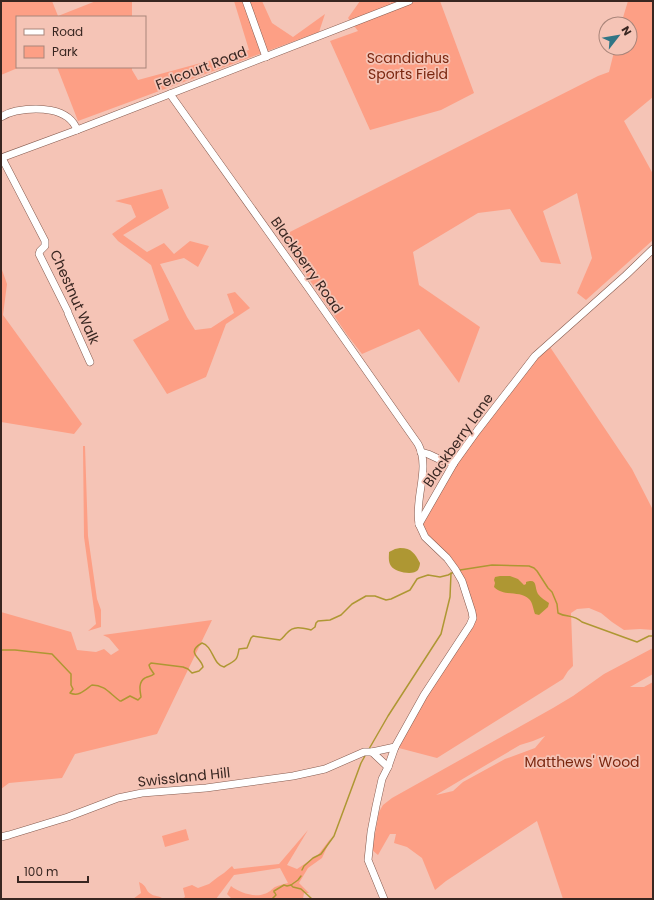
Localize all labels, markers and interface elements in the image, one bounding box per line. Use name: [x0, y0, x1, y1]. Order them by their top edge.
legend: [16, 16, 146, 68]
north arrow: [598, 16, 638, 56]
text: Road: [52, 23, 83, 40]
text: N: [618, 23, 636, 39]
street label: Felcourt Road: [153, 41, 249, 95]
text: Park: [52, 43, 79, 60]
park label: Scandiahus Sports Field: [367, 48, 449, 84]
street label: Blackberry Road: [266, 213, 348, 317]
street label: Chestnut Walk: [45, 247, 105, 348]
street label: Blackberry Lane: [418, 389, 498, 491]
park label: Matthews' Wood: [524, 752, 640, 772]
street label: Swissland Hill: [137, 762, 231, 792]
scale bar: [18, 858, 88, 884]
text: 100 m: [24, 863, 58, 880]

